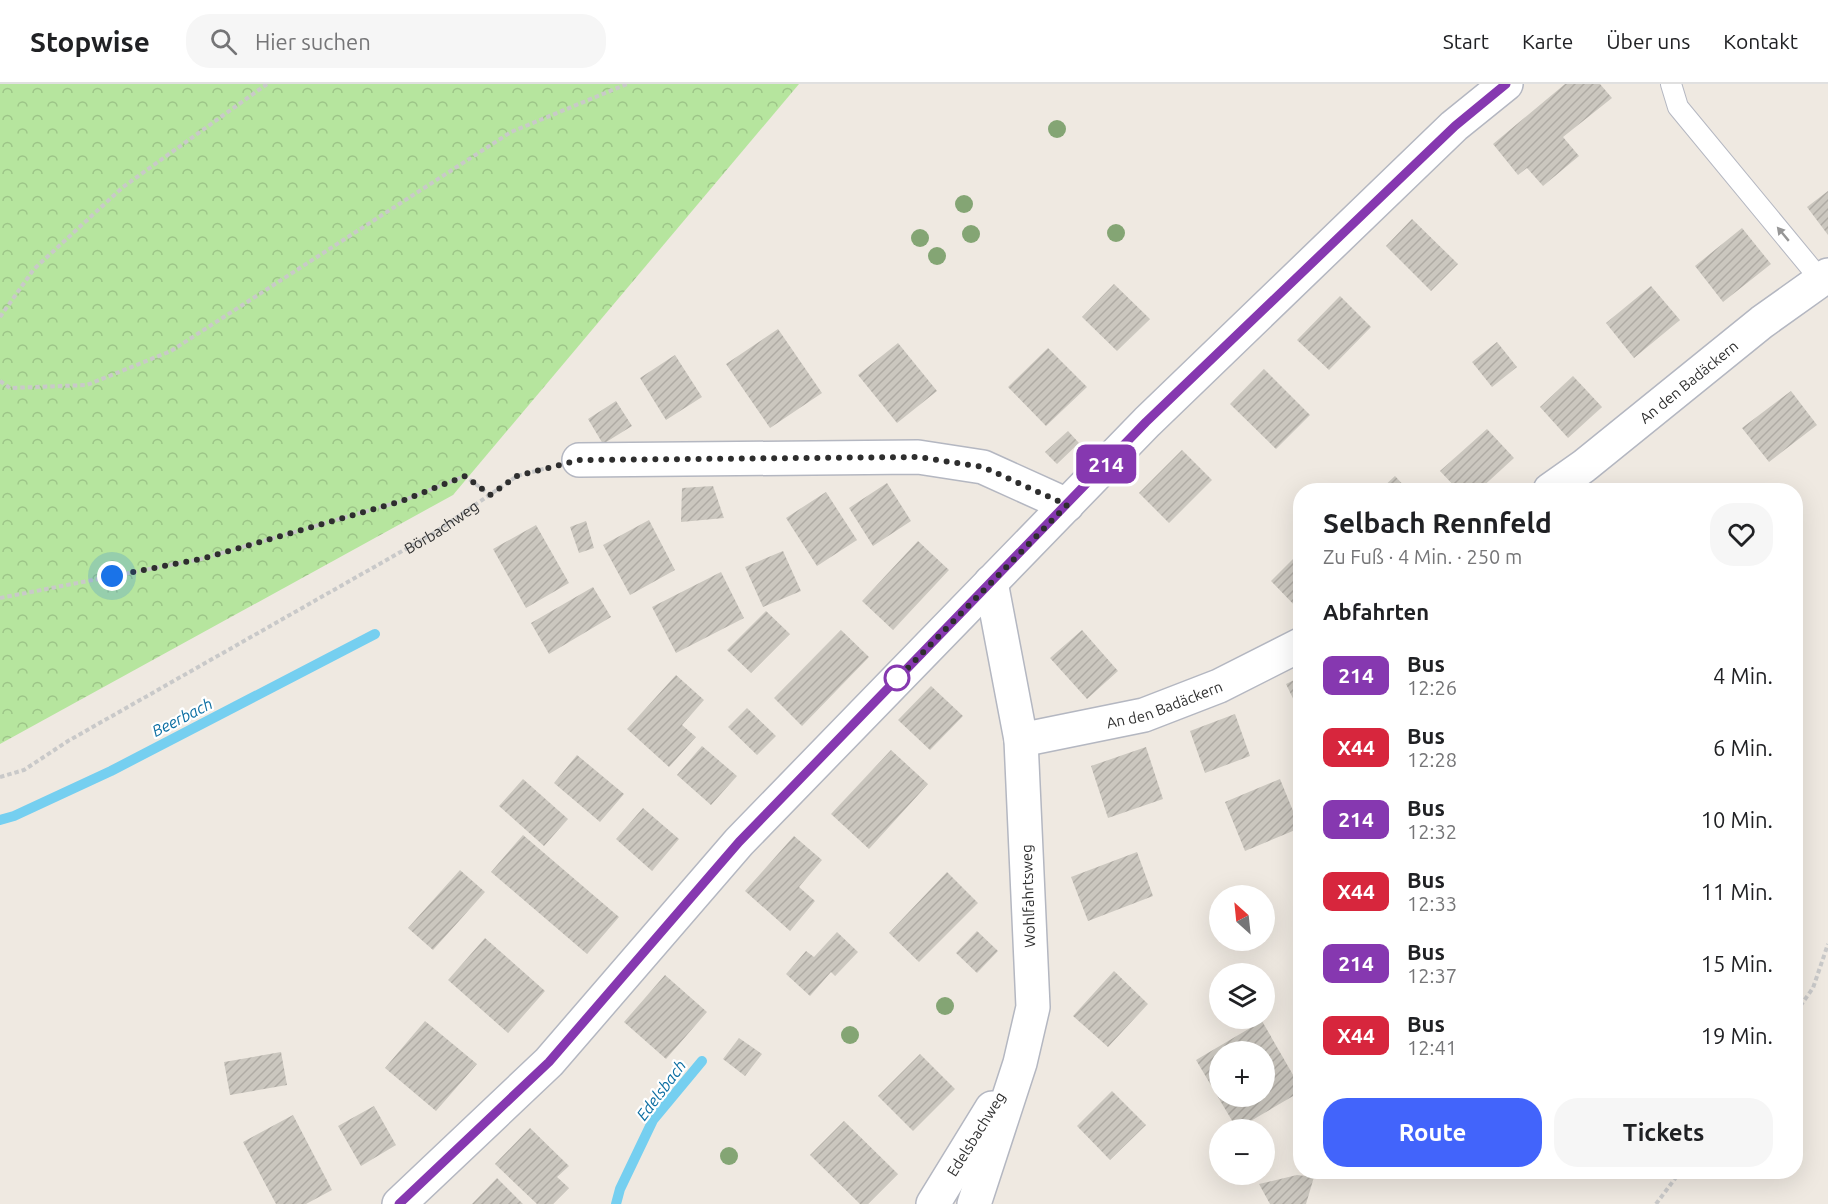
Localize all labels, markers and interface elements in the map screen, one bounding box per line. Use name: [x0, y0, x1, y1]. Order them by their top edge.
search box: [186, 14, 606, 68]
icon: search: [207, 25, 240, 58]
text: Stopwise: [30, 26, 150, 57]
text: Hier suchen: [255, 29, 371, 54]
text: Start: [1443, 29, 1489, 53]
text: Karte: [1522, 29, 1573, 53]
text: Über uns: [1606, 29, 1690, 53]
text: Kontakt: [1723, 29, 1798, 53]
one-way arrow: [1776, 226, 1789, 242]
street label: An den Badäckern: [1636, 337, 1741, 426]
line badge: 214: [1072, 444, 1140, 484]
text: 214: [1088, 452, 1124, 476]
street label: Börbachweg: [401, 497, 481, 557]
button: heart: [1710, 503, 1773, 566]
text: Selbach Rennfeld: [1323, 507, 1552, 538]
text: Zu Fuß · 4 Min. · 250 m: [1323, 545, 1522, 568]
your location: [97, 561, 127, 591]
text: Abfahrten: [1323, 599, 1429, 624]
text: Bus: [1407, 651, 1445, 676]
text: 214: [1338, 663, 1374, 687]
text: 4 Min.: [1713, 663, 1773, 688]
unlabelled marker: [884, 665, 910, 691]
text: 12:26: [1407, 676, 1457, 699]
street label: An den Badäckern: [1105, 677, 1225, 731]
water label: Beerbach: [149, 694, 215, 740]
text: Bus: [1407, 723, 1445, 748]
text: X44: [1337, 735, 1375, 759]
text: 6 Min.: [1713, 735, 1773, 760]
text: 12:28: [1407, 748, 1457, 771]
text: Bus: [1407, 795, 1445, 820]
text: 214: [1338, 807, 1374, 831]
text: 10 Min.: [1701, 807, 1773, 832]
text: 12:32: [1407, 820, 1457, 843]
street label: Wohlfahrtsweg: [1018, 844, 1038, 948]
text: Bus: [1407, 867, 1445, 892]
text: X44: [1337, 879, 1375, 903]
text: 11 Min.: [1701, 879, 1773, 904]
north arrow: [1209, 885, 1275, 951]
map controls: [1209, 885, 1275, 1185]
text: 12:33: [1407, 892, 1457, 915]
text: Bus: [1407, 939, 1445, 964]
text: 214: [1338, 951, 1374, 975]
text: 15 Min.: [1701, 951, 1773, 976]
button: layers: [1209, 963, 1275, 1029]
text: 12:37: [1407, 964, 1457, 987]
text: Bus: [1407, 1011, 1445, 1036]
text: X44: [1337, 1023, 1375, 1047]
text: 19 Min.: [1701, 1023, 1773, 1048]
text: 12:41: [1407, 1036, 1457, 1059]
button: +: [1209, 1041, 1275, 1107]
water label: Edelsbach: [633, 1056, 689, 1124]
street label: Edelsbachweg: [943, 1089, 1009, 1179]
button: Route: [1323, 1098, 1542, 1167]
button: Tickets: [1554, 1098, 1773, 1167]
button: −: [1209, 1119, 1275, 1185]

